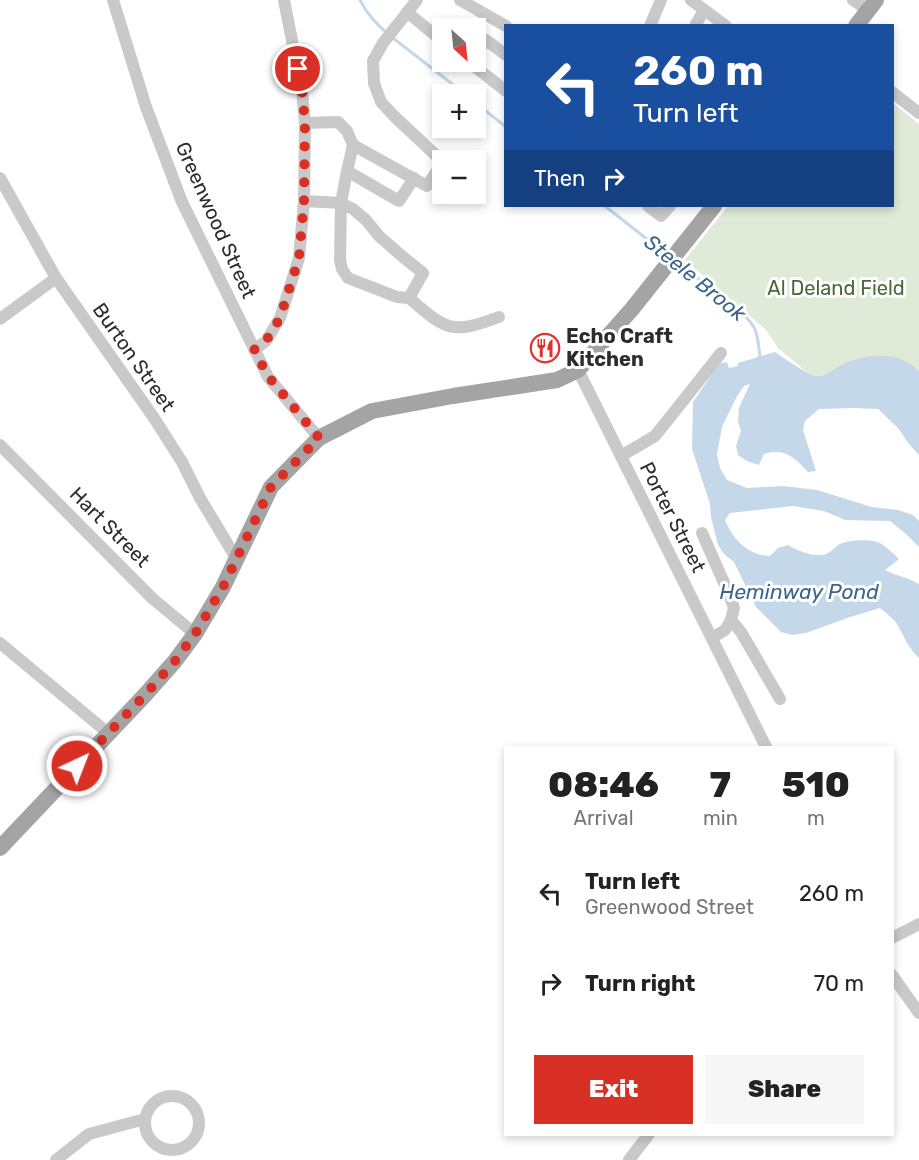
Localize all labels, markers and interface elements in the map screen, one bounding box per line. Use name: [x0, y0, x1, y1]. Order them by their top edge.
north arrow: [432, 18, 486, 72]
map controls: [432, 18, 486, 204]
pin: [272, 43, 323, 94]
text: 260 m: [633, 46, 764, 96]
icon: left: [534, 48, 612, 126]
icon: arrive: [281, 52, 314, 85]
button: +: [432, 84, 486, 138]
text: Turn left: [633, 97, 738, 129]
street label: Greenwood Street: [171, 138, 261, 302]
button: −: [432, 150, 486, 204]
icon: right: [597, 162, 630, 195]
text: Then: [534, 165, 585, 192]
water label: Steele Brook: [639, 229, 752, 327]
park label: Al Deland Field: [767, 276, 905, 300]
street label: Burton Street: [88, 298, 180, 416]
place label: Echo Craft Kitchen: [566, 324, 673, 371]
restaurant icon: Echo Craft Kitchen: [529, 332, 561, 364]
street label: Porter Street: [635, 458, 711, 576]
street label: Hart Street: [65, 482, 155, 572]
water label: Heminway Pond: [719, 579, 879, 604]
position arrow: [45, 734, 109, 798]
text: 08:46: [548, 763, 659, 806]
text: 7: [710, 763, 731, 806]
text: 510: [782, 763, 850, 806]
text: Arrival: [573, 806, 634, 830]
text: min: [703, 806, 738, 830]
text: m: [807, 806, 825, 830]
text: Turn left: [585, 868, 680, 895]
icon: left: [534, 877, 567, 910]
text: 260 m: [799, 880, 864, 907]
text: Greenwood Street: [585, 895, 754, 919]
icon: right: [534, 967, 567, 1000]
text: Turn right: [585, 970, 695, 997]
text: 70 m: [814, 970, 864, 997]
button: Exit: [534, 1055, 693, 1124]
button: Share: [705, 1055, 864, 1124]

